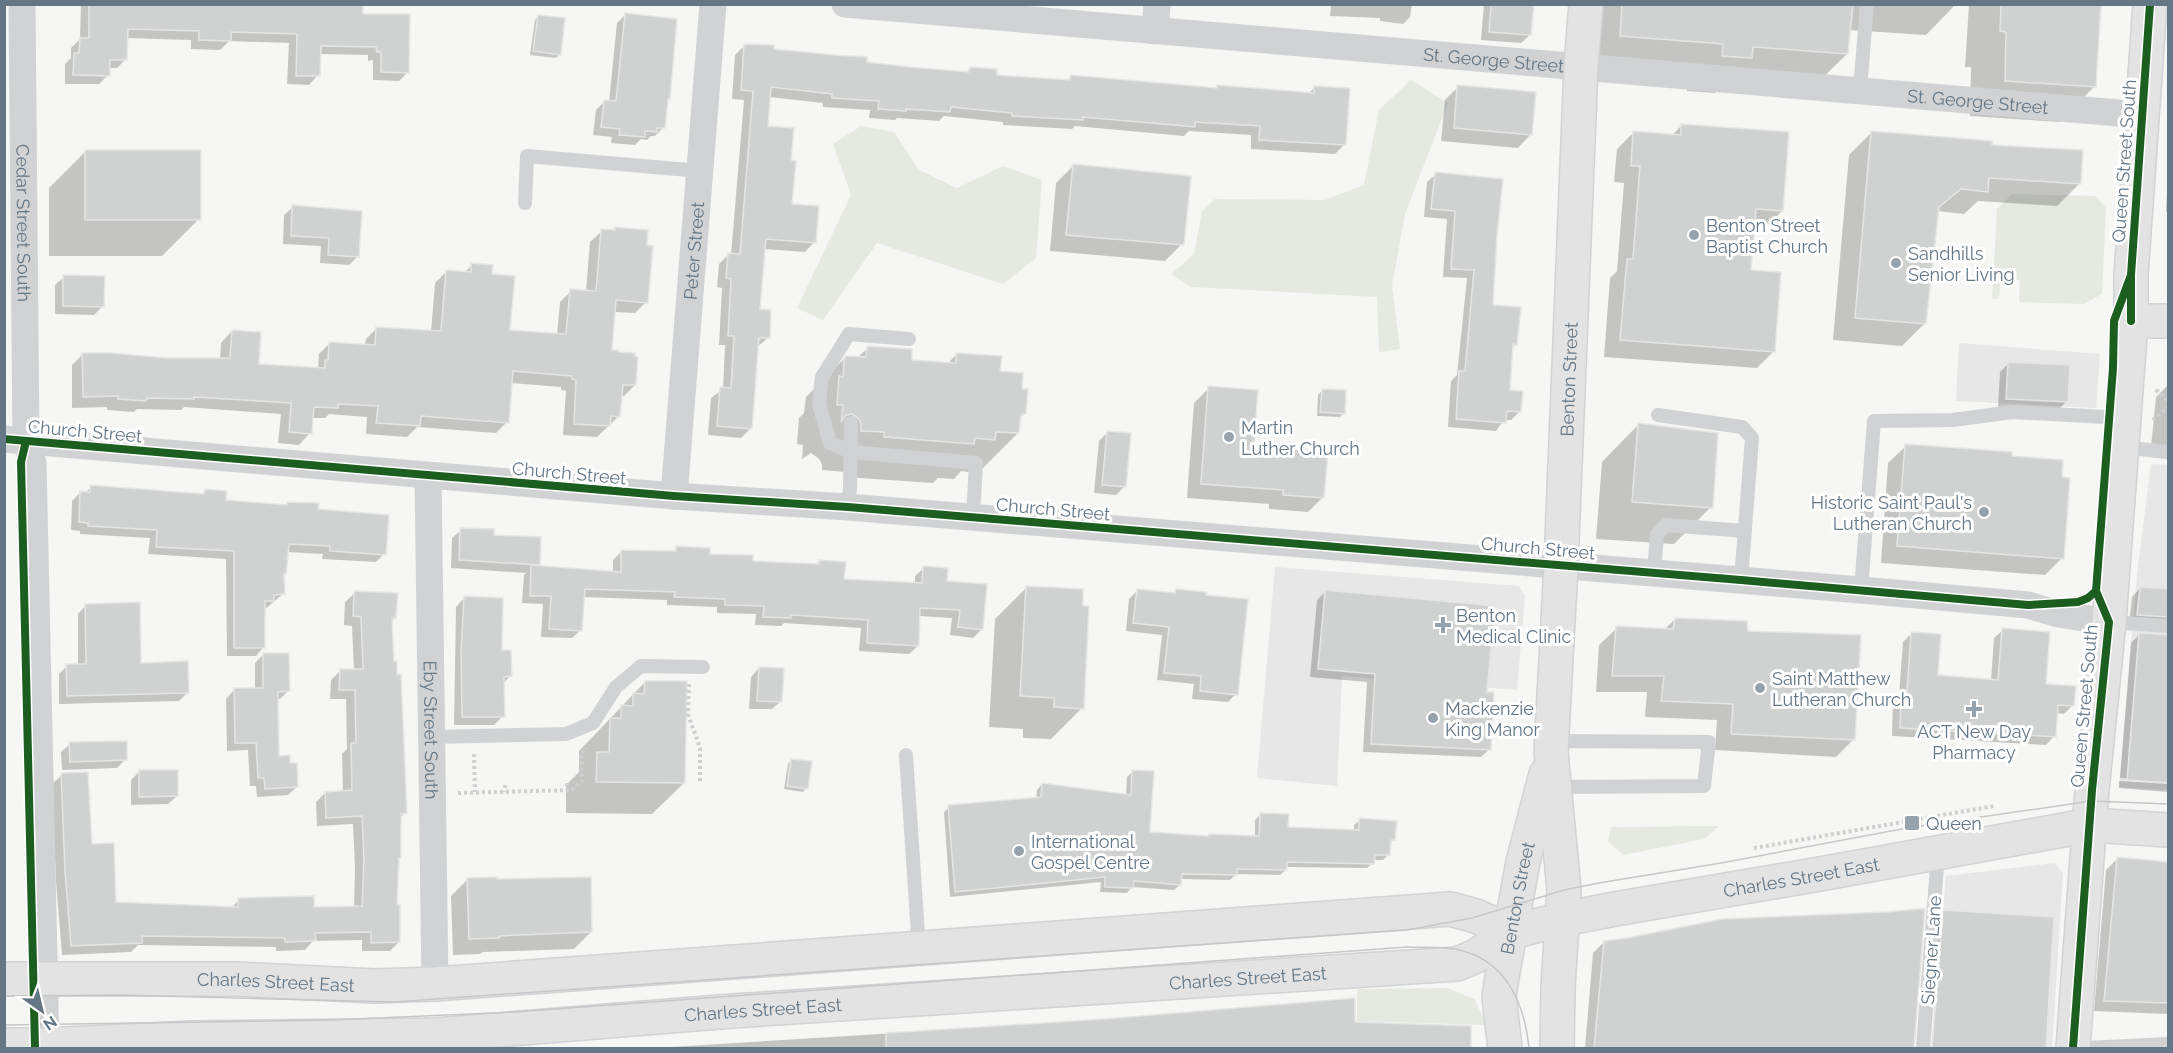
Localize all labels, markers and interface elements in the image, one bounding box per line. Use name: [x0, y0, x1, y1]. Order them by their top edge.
street label: St. George Street: [1422, 43, 1565, 76]
street label: Queen Street South: [2108, 79, 2140, 243]
street label: St. George Street: [1907, 84, 2049, 117]
street label: Cedar Street South: [13, 144, 35, 302]
street label: Peter Street: [679, 201, 708, 301]
place label: Benton Street Baptist Church: [1706, 215, 1828, 257]
marker: Benton Street Baptist Church: [1687, 228, 1701, 242]
place label: Sandhills Senior Living: [1908, 243, 2015, 285]
marker: Sandhills Senior Living: [1889, 256, 1903, 270]
street label: Benton Street: [1556, 322, 1581, 437]
street label: Church Street: [27, 416, 143, 446]
place label: Martin Luther Church: [1241, 417, 1360, 459]
marker: Martin Luther Church: [1222, 430, 1236, 444]
street label: Church Street: [511, 458, 627, 488]
place label: Historic Saint Paul's Lutheran Church: [1811, 492, 1972, 534]
street label: Church Street: [995, 494, 1111, 524]
marker: Historic Saint Paul's Lutheran Church: [1977, 505, 1991, 519]
street label: Church Street: [1480, 533, 1596, 563]
place label: Benton Medical Clinic: [1456, 605, 1572, 647]
marker: Benton Medical Clinic: [1434, 616, 1452, 634]
street label: Queen Street South: [2066, 624, 2102, 788]
street label: Eby Street South: [420, 660, 443, 800]
place label: Saint Matthew Lutheran Church: [1772, 668, 1911, 710]
marker: Saint Matthew Lutheran Church: [1753, 681, 1767, 695]
place label: Mackenzie King Manor: [1445, 698, 1540, 740]
marker: ACT New Day Pharmacy: [1965, 700, 1983, 718]
marker: Mackenzie King Manor: [1426, 711, 1440, 725]
place label: ACT New Day Pharmacy: [1917, 721, 2031, 763]
place label: Queen: [1926, 813, 1982, 834]
marker: Queen: [1903, 814, 1921, 832]
place label: International Gospel Centre: [1031, 831, 1150, 873]
street label: Benton Street: [1496, 839, 1538, 956]
marker: International Gospel Centre: [1012, 844, 1026, 858]
street label: Charles Street East: [1722, 853, 1881, 901]
street label: Siegner Lane: [1917, 894, 1945, 1005]
street label: Charles Street East: [1168, 962, 1327, 993]
street label: Charles Street East: [197, 968, 355, 996]
north arrow: [12, 981, 72, 1041]
street label: Charles Street East: [683, 993, 842, 1025]
text: N: [40, 1012, 60, 1034]

